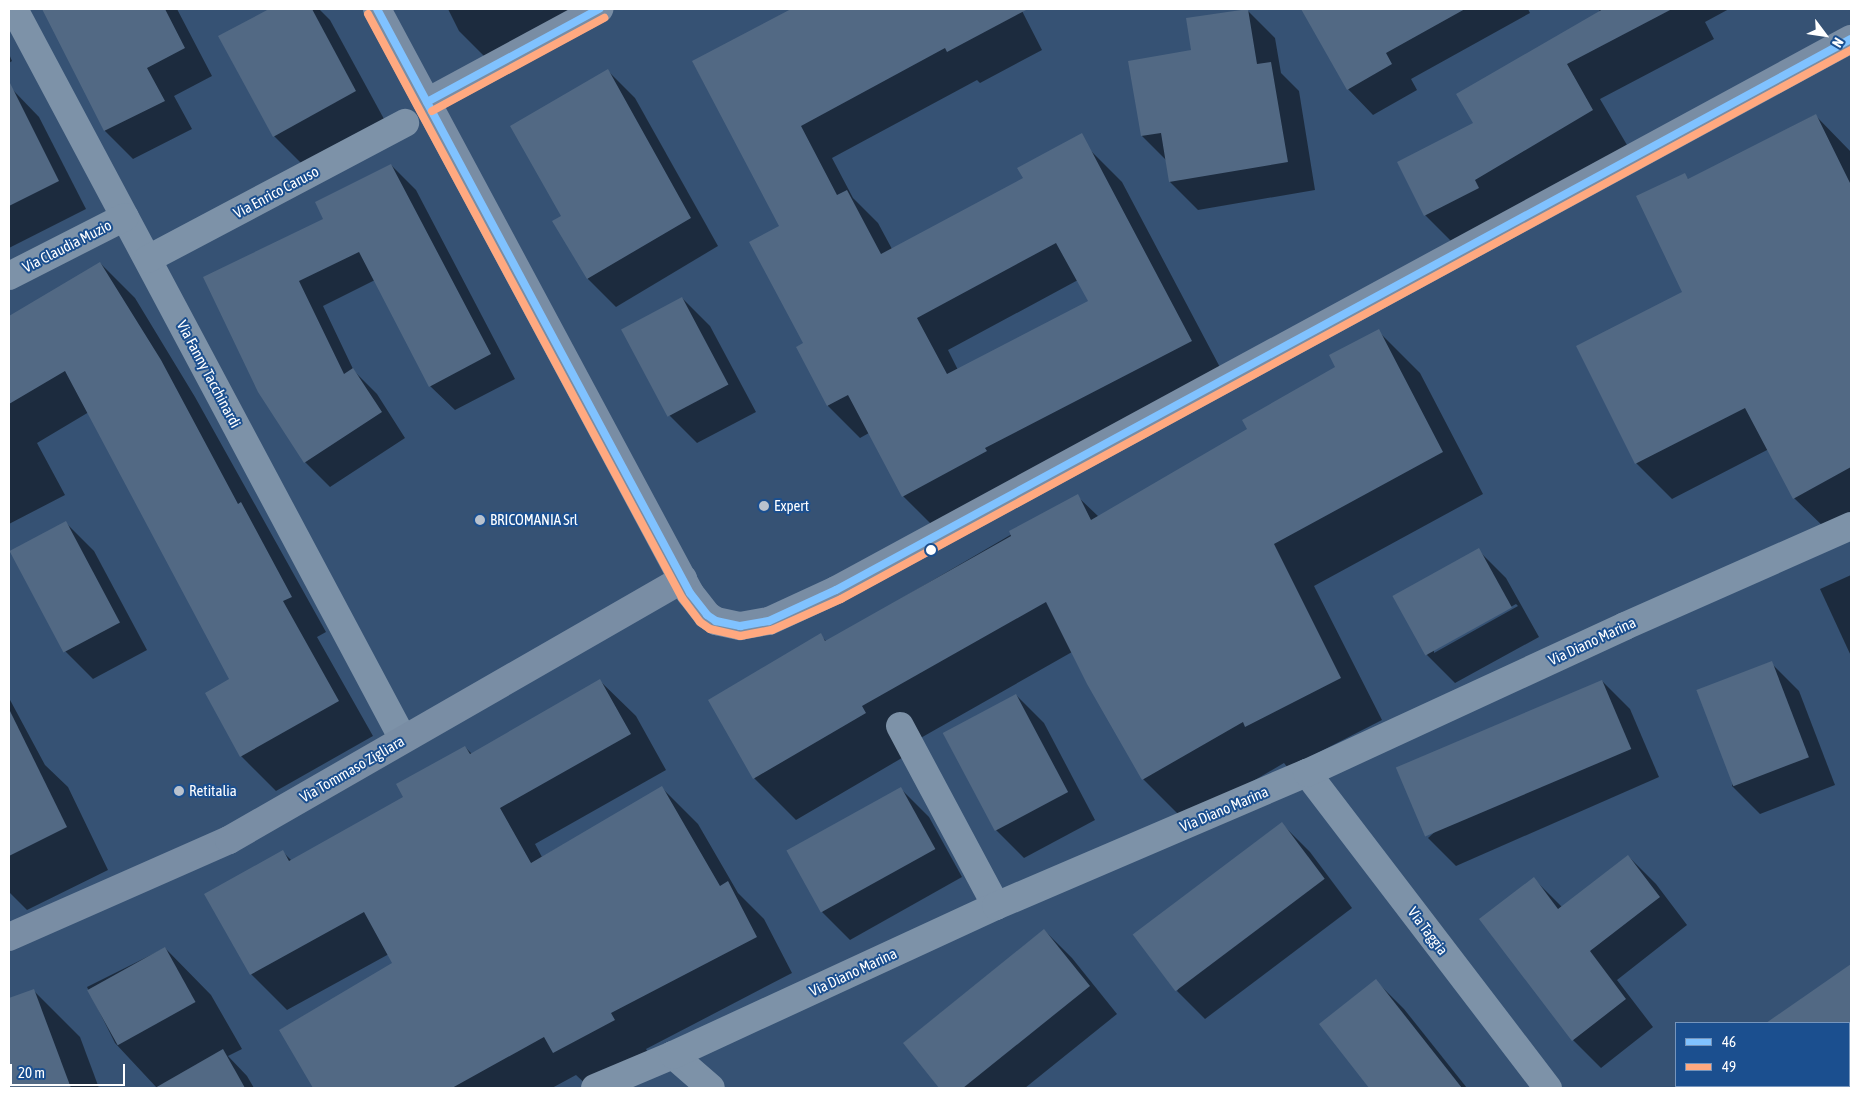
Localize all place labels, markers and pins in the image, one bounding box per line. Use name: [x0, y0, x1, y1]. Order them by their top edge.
place label: Expert: [774, 497, 809, 515]
marker: Expert: [758, 500, 770, 512]
place label: BRICOMANIA Srl: [490, 511, 578, 529]
marker: BRICOMANIA Srl: [474, 514, 486, 526]
unlabelled marker: [926, 545, 936, 555]
place label: Retitalia: [189, 782, 237, 800]
marker: Retitalia: [173, 785, 185, 797]

